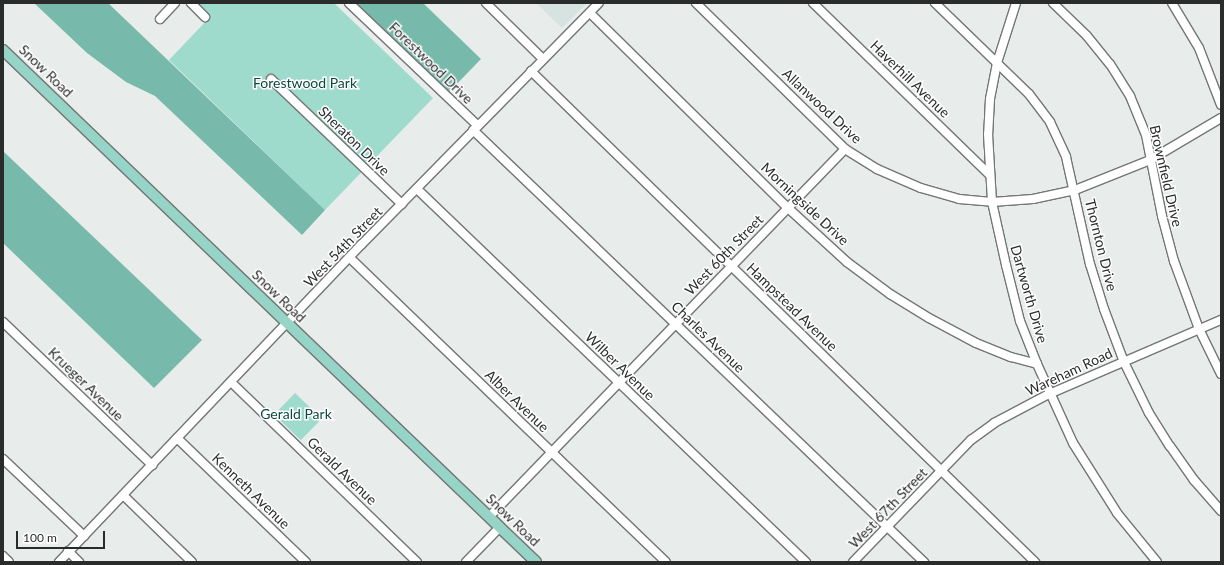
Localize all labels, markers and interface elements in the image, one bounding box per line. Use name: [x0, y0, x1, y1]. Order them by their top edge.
street label: Forestwood Drive: [386, 19, 476, 107]
street label: Haverhill Avenue: [867, 37, 953, 121]
street label: Snow Road: [15, 41, 77, 101]
street label: Allanwood Drive: [779, 65, 865, 147]
park label: Forestwood Park: [253, 75, 357, 91]
street label: Sheraton Drive: [315, 103, 393, 179]
street label: Brownfield Drive: [1146, 124, 1186, 228]
street label: Morningside Drive: [758, 159, 852, 249]
street label: Thornton Drive: [1081, 197, 1121, 293]
street label: West 54th Street: [300, 203, 386, 291]
street label: West 60th Street: [681, 211, 767, 299]
street label: Dartworth Drive: [1007, 243, 1051, 345]
street label: Hampstead Avenue: [743, 259, 841, 355]
street label: Snow Road: [248, 266, 310, 326]
street label: Charles Avenue: [668, 298, 748, 376]
street label: Wilber Avenue: [581, 328, 659, 404]
street label: Krueger Avenue: [45, 344, 127, 424]
street label: Wareham Road: [1023, 345, 1115, 399]
street label: Alber Avenue: [481, 366, 553, 436]
park label: Gerald Park: [260, 406, 332, 422]
street label: Gerald Avenue: [304, 434, 380, 508]
street label: Kenneth Avenue: [209, 450, 293, 532]
street label: West 67th Street: [845, 464, 931, 552]
street label: Snow Road: [482, 490, 544, 550]
scale bar: [18, 523, 107, 549]
text: 100 m: [23, 530, 57, 545]

